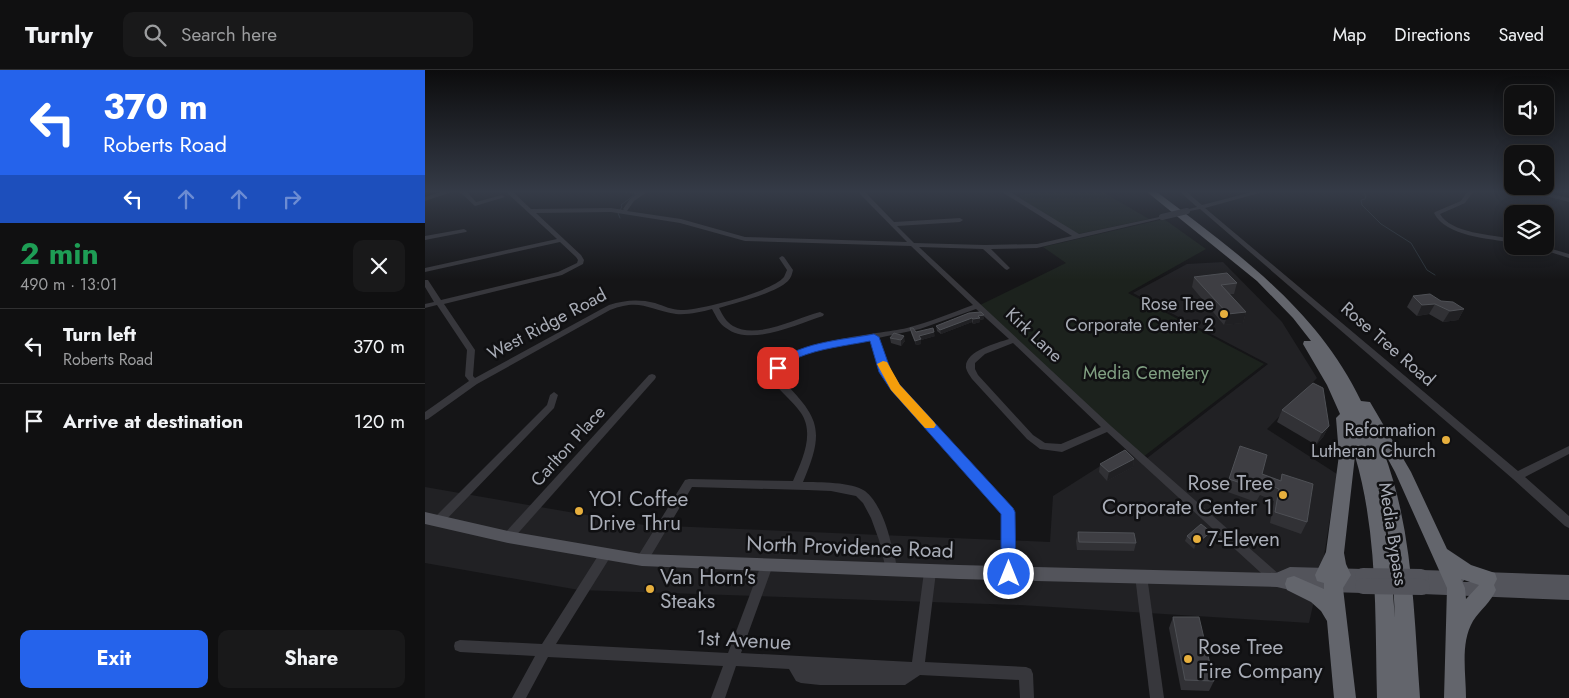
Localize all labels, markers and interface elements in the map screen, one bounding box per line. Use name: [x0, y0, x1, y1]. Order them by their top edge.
search box: [123, 12, 473, 57]
text: Turnly: [25, 17, 93, 52]
icon: search: [141, 21, 169, 49]
text: Search here: [181, 21, 277, 48]
text: Map: [1333, 22, 1366, 48]
text: Directions: [1394, 22, 1470, 48]
text: Saved: [1498, 22, 1544, 48]
text: 370 m: [103, 82, 208, 132]
map controls: [1504, 85, 1554, 255]
button: sound: [1504, 85, 1554, 135]
icon: left: [20, 90, 85, 155]
text: Roberts Road: [103, 128, 227, 160]
button: search: [1504, 145, 1554, 195]
icon: left: [119, 185, 147, 213]
icon: ahead: [172, 185, 200, 213]
icon: ahead: [225, 185, 253, 213]
icon: right: [278, 185, 306, 213]
button: layers: [1504, 205, 1554, 255]
text: 2 min: [20, 232, 99, 275]
button: close: [353, 240, 405, 292]
text: 490 m · 13:01: [20, 273, 117, 296]
street label: West Ridge Road: [483, 282, 611, 366]
place label: Rose Tree Corporate Center 2: [1065, 291, 1214, 338]
street label: Rose Tree Road: [1335, 296, 1441, 392]
street label: Kirk Lane: [1000, 302, 1068, 368]
marker: Rose Tree Corporate Center 2: [1218, 308, 1230, 320]
text: Turn left: [63, 321, 136, 348]
icon: left: [20, 332, 48, 360]
text: 370 m: [353, 333, 405, 360]
pin: [757, 347, 799, 389]
text: Roberts Road: [63, 348, 153, 371]
icon: arrive: [764, 354, 792, 382]
park label: Media Cemetery: [1083, 360, 1209, 386]
street label: Carlton Place: [525, 400, 611, 492]
icon: arrive: [20, 407, 48, 435]
text: Arrive at destination: [63, 408, 243, 435]
text: 120 m: [354, 408, 405, 435]
place label: Reformation Lutheran Church: [1311, 417, 1436, 464]
marker: Reformation Lutheran Church: [1440, 434, 1452, 446]
place label: Rose Tree Corporate Center 1: [1102, 468, 1273, 522]
street label: Media Bypass: [1372, 480, 1414, 588]
place label: YO! Coffee Drive Thru: [589, 484, 689, 538]
marker: Rose Tree Corporate Center 1: [1277, 489, 1289, 501]
marker: YO! Coffee Drive Thru: [573, 505, 585, 517]
place label: 7-Eleven: [1207, 524, 1280, 554]
street label: North Providence Road: [746, 528, 954, 566]
marker: 7-Eleven: [1191, 533, 1203, 545]
position arrow: [982, 547, 1034, 599]
place label: Van Horn's Steaks: [660, 562, 756, 616]
marker: Van Horn's Steaks: [644, 583, 656, 595]
street label: 1st Avenue: [696, 623, 792, 657]
button: Exit: [20, 630, 208, 688]
button: Share: [218, 630, 405, 688]
place label: Rose Tree Fire Company: [1198, 632, 1323, 686]
marker: Rose Tree Fire Company: [1182, 653, 1194, 665]

